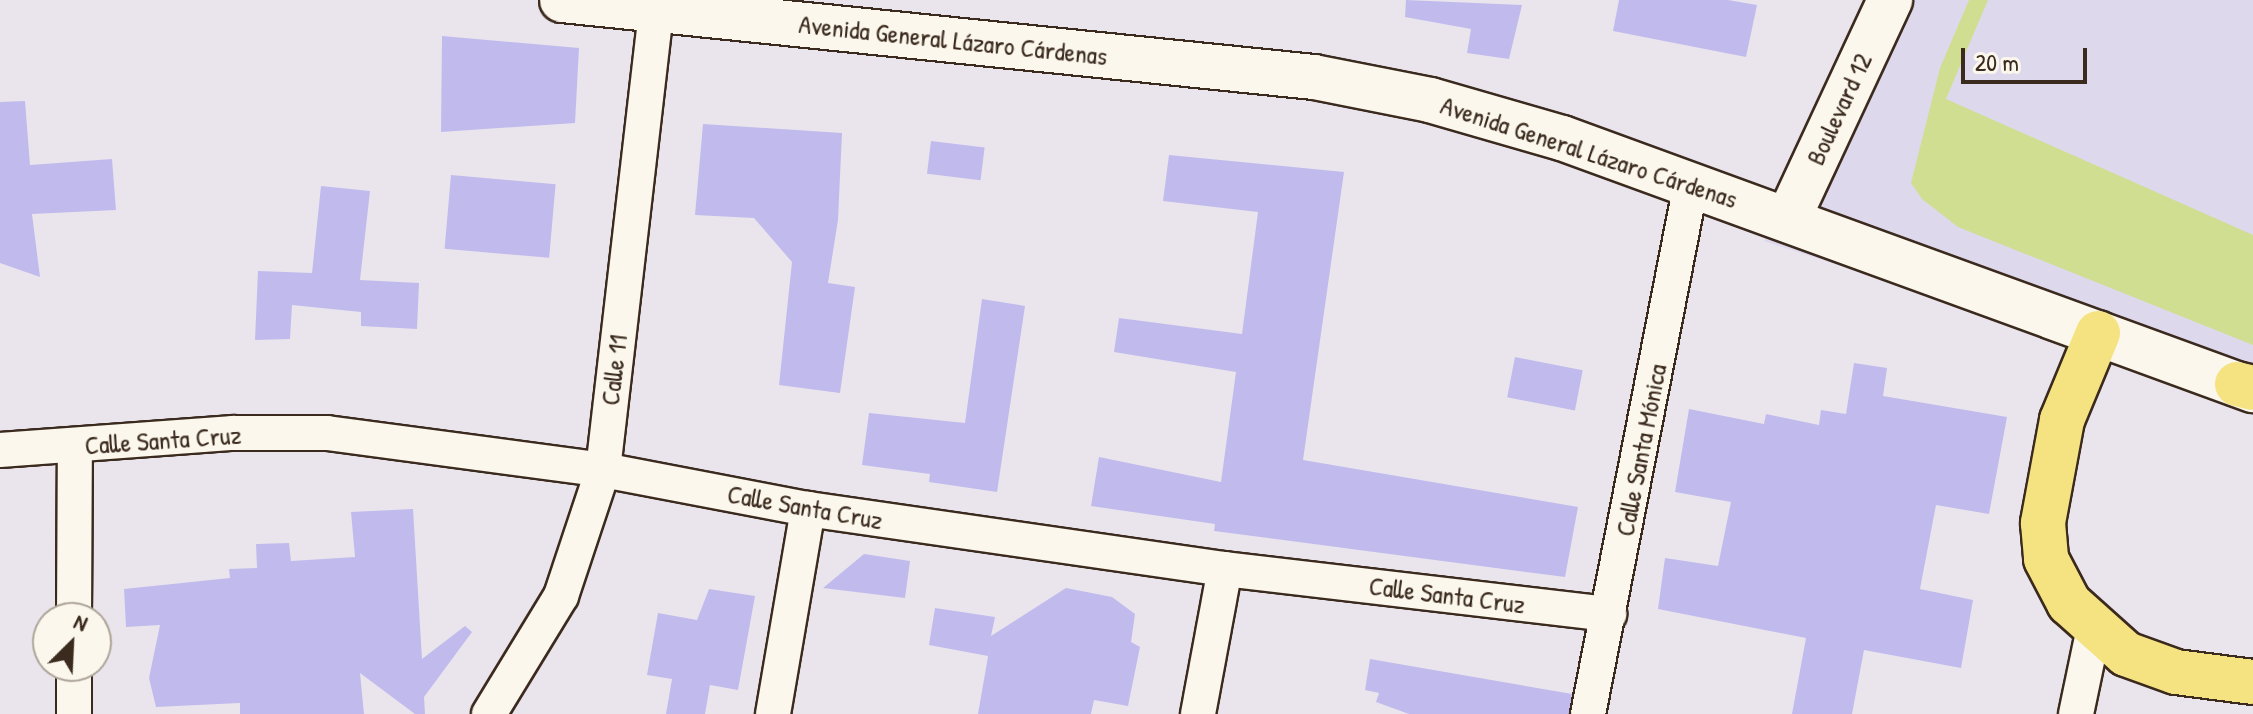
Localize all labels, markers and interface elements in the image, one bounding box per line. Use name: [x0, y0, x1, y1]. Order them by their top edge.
street label: Avenida General Lázaro Cárdenas: [797, 8, 1109, 72]
scale bar: [1965, 32, 2091, 82]
text: 20 m: [1975, 46, 2019, 78]
street label: Boulevard 12: [1800, 48, 1878, 170]
street label: Avenida General Lázaro Cárdenas: [1437, 89, 1741, 215]
street label: Calle 11: [594, 333, 634, 407]
street label: Calle Santa Mónica: [1609, 361, 1673, 539]
street label: Calle Santa Cruz: [84, 419, 242, 461]
street label: Calle Santa Cruz: [725, 478, 885, 536]
street label: Calle Santa Cruz: [1367, 570, 1527, 620]
north arrow: [32, 602, 112, 682]
text: N: [69, 606, 92, 638]

